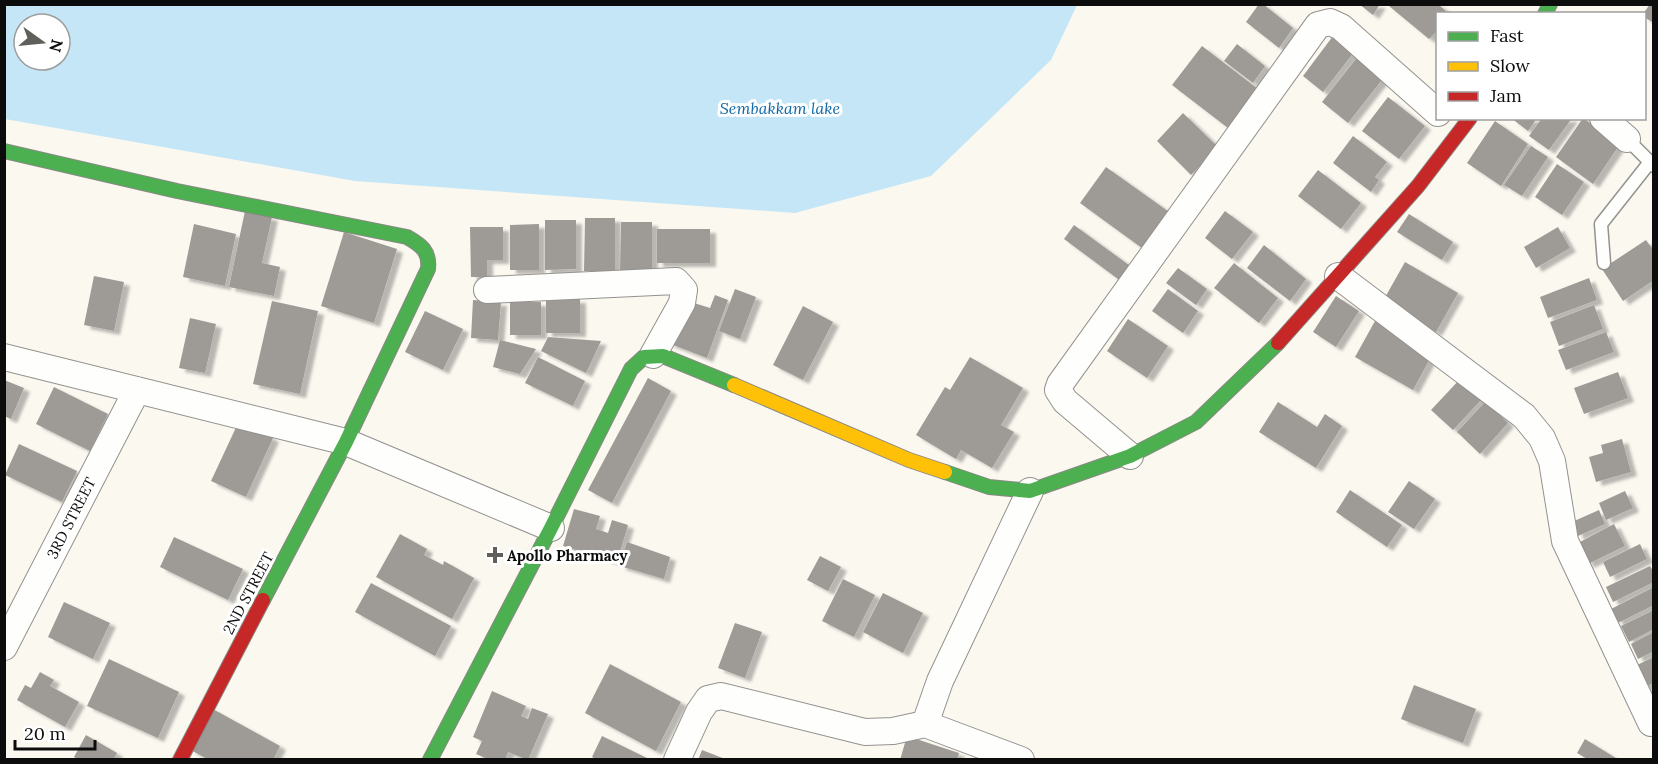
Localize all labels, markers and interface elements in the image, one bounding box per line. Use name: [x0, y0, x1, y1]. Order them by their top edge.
north arrow: [12, 12, 72, 72]
legend: [1436, 12, 1646, 120]
text: Fast: [1490, 24, 1524, 47]
text: N: [45, 37, 68, 54]
text: Slow: [1490, 54, 1530, 77]
text: Jam: [1489, 84, 1522, 107]
water label: Sembakkam lake: [720, 98, 841, 118]
street label: 3RD STREET: [42, 474, 100, 562]
place label: Apollo Pharmacy: [507, 546, 628, 565]
street label: 2ND STREET: [218, 548, 278, 637]
marker: Apollo Pharmacy: [488, 548, 502, 562]
scale bar: [15, 713, 94, 751]
text: 20 m: [24, 722, 66, 745]

